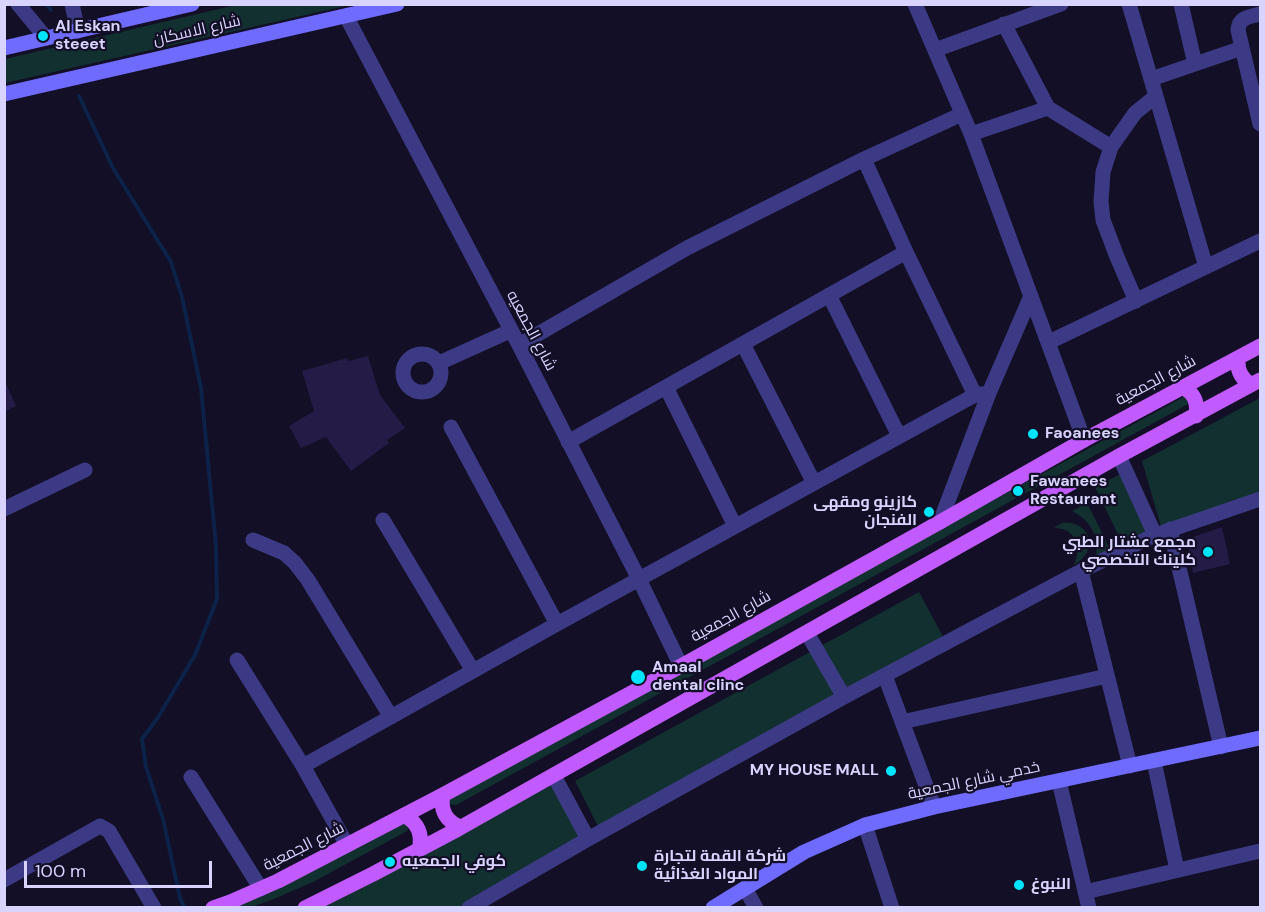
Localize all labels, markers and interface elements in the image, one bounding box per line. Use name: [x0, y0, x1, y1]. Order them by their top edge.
street label: شارع الاسكان: [151, 12, 243, 50]
place label: Al Eskan steeet: [55, 17, 120, 55]
marker: Al Eskan steeet: [36, 29, 50, 43]
street label: شارع الجمعيه: [502, 287, 560, 375]
street label: شارع الجمعية: [1112, 352, 1200, 410]
place label: Faoanees: [1045, 424, 1119, 444]
marker: Faoanees: [1026, 427, 1040, 441]
place label: Fawanees Restaurant: [1030, 472, 1116, 510]
marker: Fawanees Restaurant: [1011, 484, 1025, 498]
place label: كازينو ومقهى الفنجان: [813, 493, 917, 531]
marker: كازينو ومقهى الفنجان: [922, 505, 936, 519]
place label: مجمع عشتار الطبي كلينك التخصصي: [1062, 533, 1196, 571]
marker: مجمع عشتار الطبي كلينك التخصصي: [1201, 545, 1215, 559]
street label: شارع الجمعية: [688, 587, 774, 647]
place label: Amaal dental clinc: [652, 658, 744, 696]
marker: Amaal dental clinc: [629, 668, 647, 686]
street label: خدمي شارع الجمعية: [906, 758, 1042, 804]
place label: MY HOUSE MALL: [750, 761, 879, 781]
marker: MY HOUSE MALL: [884, 764, 898, 778]
street label: شارع الجمعية: [260, 818, 348, 876]
place label: شركة القمة لتجارة المواد الغذائية: [654, 847, 786, 885]
scale bar: [27, 849, 214, 887]
place label: كوفي الجمعيه: [402, 852, 506, 872]
marker: كوفي الجمعيه: [383, 855, 397, 869]
text: 100 m: [35, 859, 86, 883]
marker: شركة القمة لتجارة المواد الغذائية: [635, 859, 649, 873]
place label: النبوغ: [1031, 875, 1071, 895]
marker: النبوغ: [1012, 878, 1026, 892]

